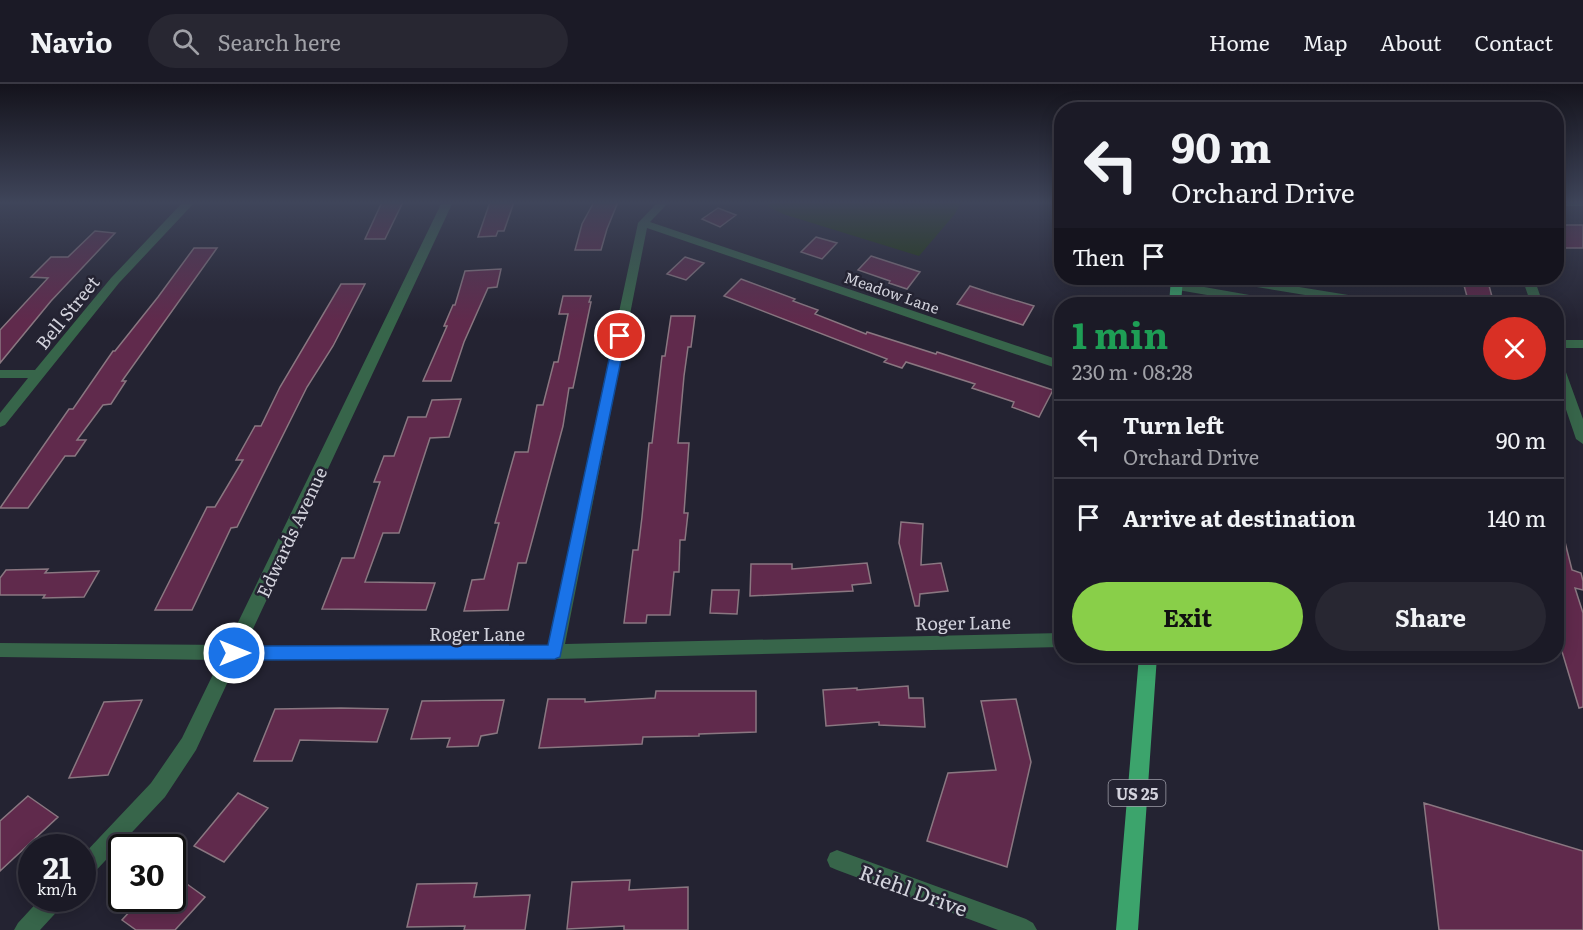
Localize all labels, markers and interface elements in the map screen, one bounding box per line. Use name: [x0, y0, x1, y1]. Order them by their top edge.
search box: [148, 14, 568, 68]
text: Navio: [30, 20, 112, 62]
icon: search: [169, 25, 202, 58]
text: Search here: [217, 25, 341, 58]
text: Home: [1209, 26, 1270, 57]
text: Map: [1303, 26, 1347, 57]
text: About: [1380, 26, 1442, 57]
text: Contact: [1475, 26, 1553, 57]
text: 90 m: [1171, 114, 1271, 176]
icon: left: [1072, 126, 1150, 204]
text: Orchard Drive: [1171, 171, 1355, 211]
text: Then: [1072, 240, 1125, 273]
icon: arrive: [1137, 240, 1170, 273]
street label: Meadow Lane: [841, 265, 943, 319]
street label: Bell Street: [29, 269, 106, 355]
text: 1 min: [1072, 307, 1168, 360]
pin: [594, 310, 645, 361]
button: close: [1483, 317, 1546, 380]
icon: arrive: [603, 319, 636, 352]
text: 230 m · 08:28: [1072, 356, 1193, 386]
text: Turn left: [1123, 408, 1224, 441]
icon: left: [1072, 423, 1105, 456]
text: 90 m: [1496, 423, 1546, 456]
text: Orchard Drive: [1123, 441, 1259, 471]
street label: Edwards Avenue: [249, 462, 333, 602]
icon: arrive: [1072, 501, 1105, 534]
text: Arrive at destination: [1123, 501, 1356, 534]
text: 140 m: [1487, 501, 1546, 534]
button: Exit: [1072, 582, 1303, 651]
button: Share: [1315, 582, 1546, 651]
street label: Roger Lane: [915, 608, 1011, 636]
street label: Roger Lane: [429, 620, 525, 647]
position arrow: [202, 621, 266, 685]
road number: US 25: [1108, 780, 1166, 806]
speed limit sign: 30: [108, 834, 186, 912]
text: 21: [43, 844, 71, 888]
street label: Riehl Drive: [856, 855, 973, 923]
text: km/h: [37, 877, 77, 900]

